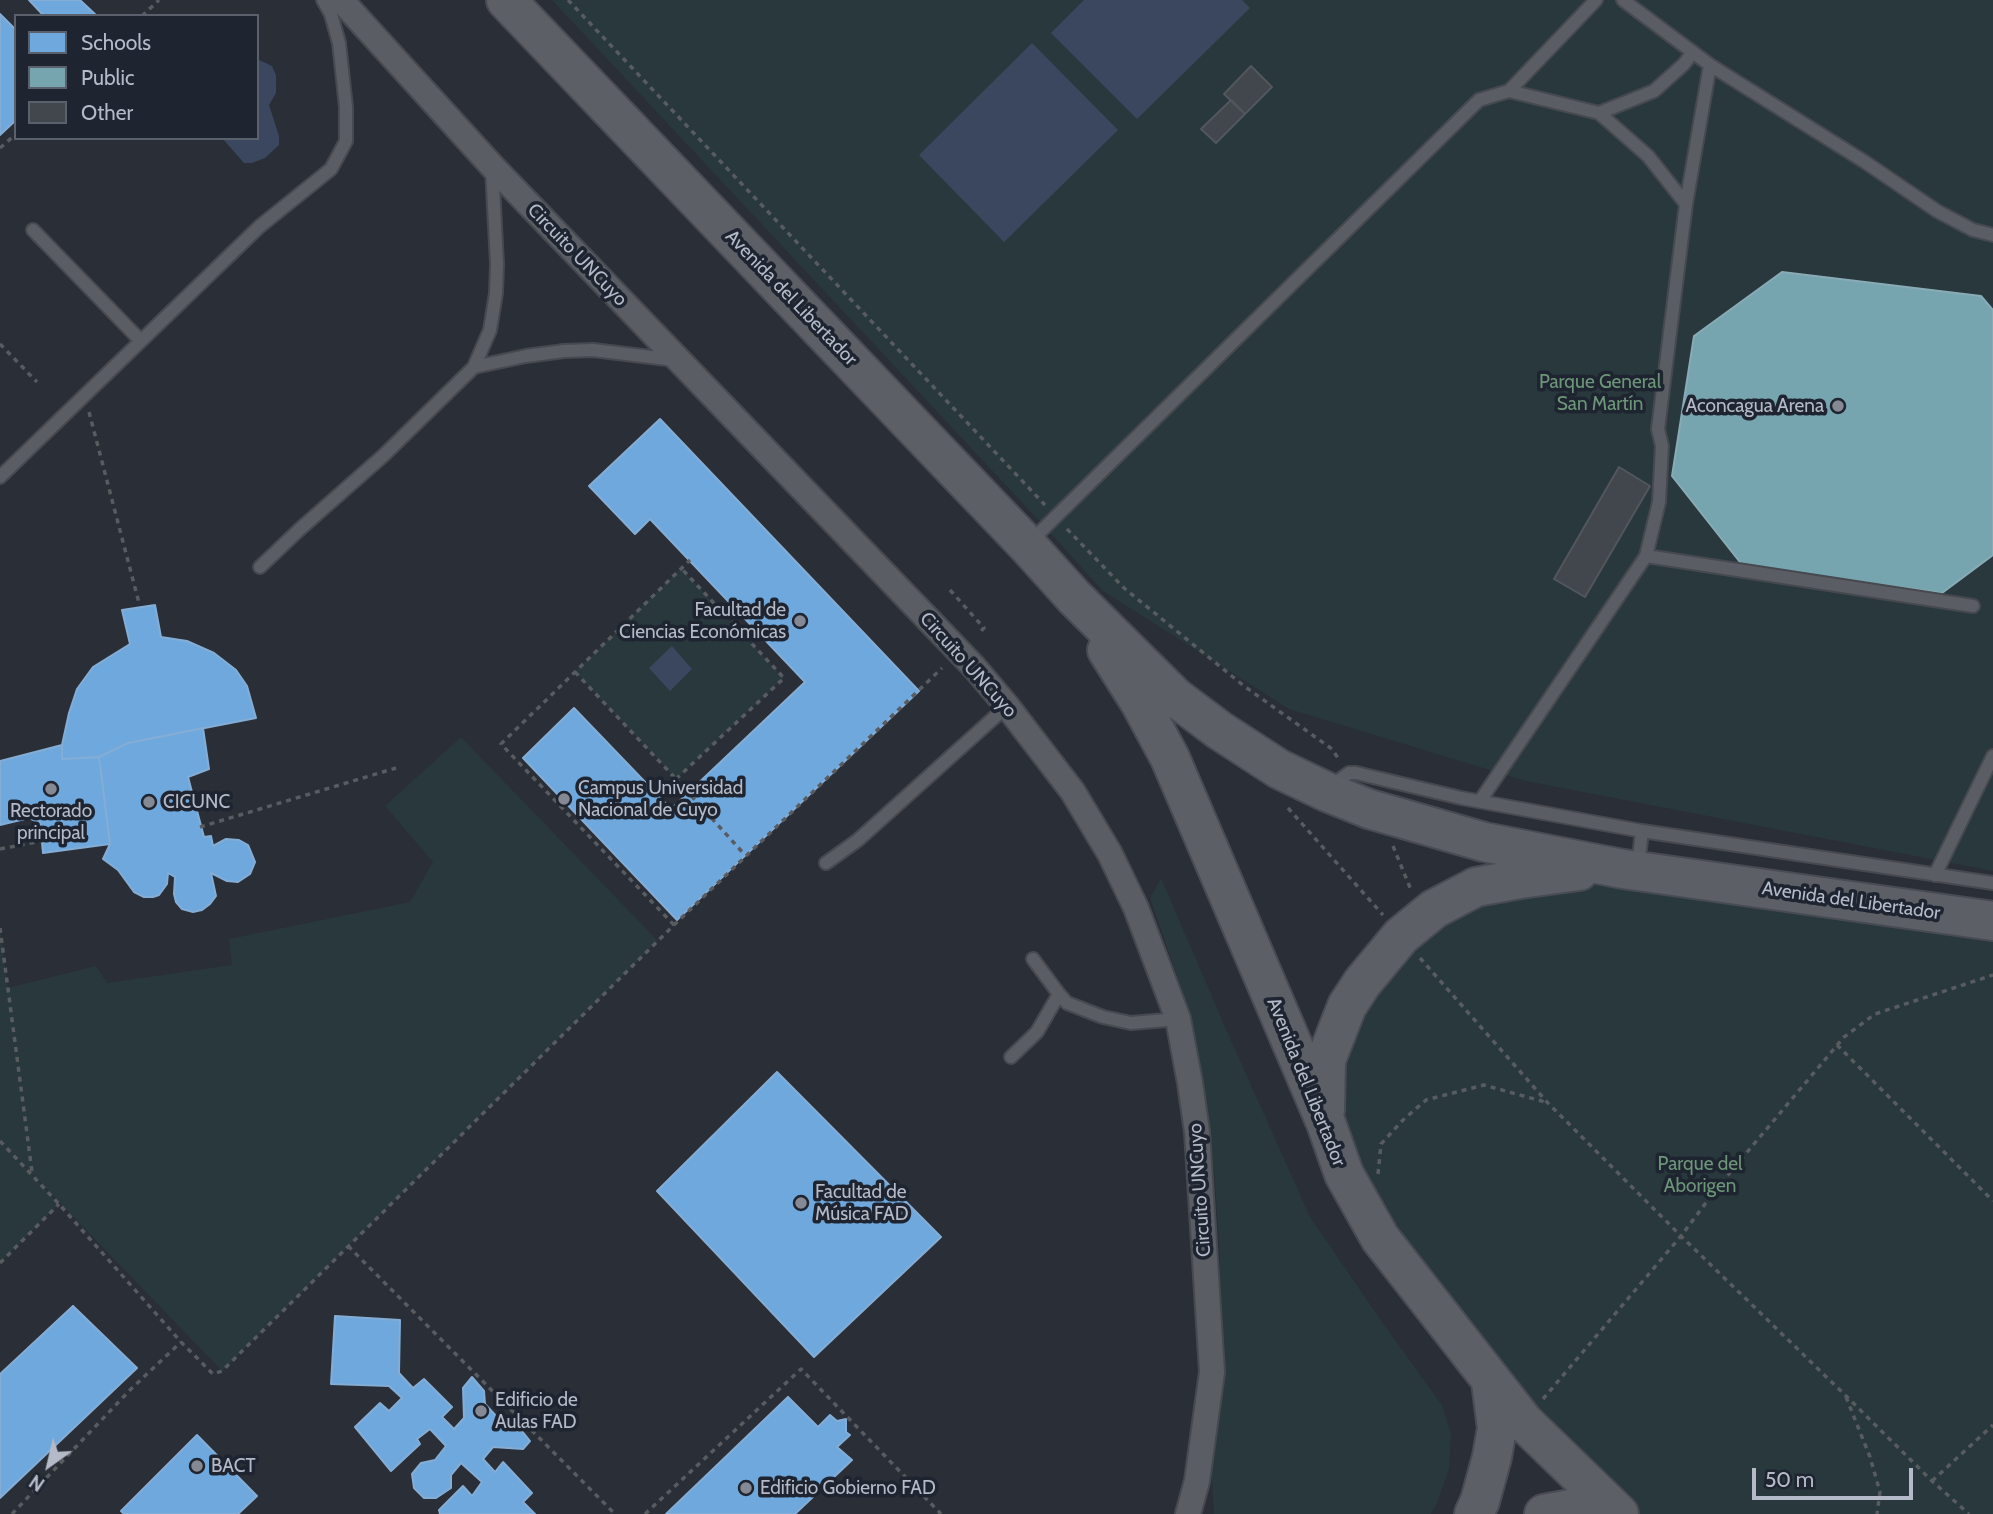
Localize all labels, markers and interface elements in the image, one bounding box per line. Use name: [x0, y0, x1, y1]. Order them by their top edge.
legend: [14, 14, 259, 140]
text: Schools: [81, 30, 151, 55]
text: Public: [81, 65, 135, 90]
text: Other: [81, 100, 133, 125]
street label: Circuito UNCuyo: [522, 199, 632, 311]
street label: Avenida del Libertador: [720, 225, 862, 371]
park label: Parque General San Martín: [1539, 371, 1661, 415]
place label: Aconcagua Arena: [1685, 395, 1824, 417]
marker: Aconcagua Arena: [1830, 398, 1846, 414]
place label: Facultad de Ciencias Económicas: [619, 599, 786, 643]
street label: Circuito UNCuyo: [915, 608, 1021, 722]
marker: Facultad de Ciencias Económicas: [792, 613, 808, 629]
place label: Campus Universidad Nacional de Cuyo: [578, 777, 743, 821]
marker: Rectorado principal: [43, 781, 59, 797]
place label: CICUNC: [163, 791, 230, 813]
marker: Campus Universidad Nacional de Cuyo: [556, 791, 572, 807]
marker: CICUNC: [141, 794, 157, 810]
place label: Rectorado principal: [10, 800, 92, 844]
street label: Avenida del Libertador: [1760, 877, 1942, 925]
street label: Avenida del Libertador: [1262, 994, 1350, 1170]
street label: Circuito UNCuyo: [1184, 1122, 1216, 1258]
park label: Parque del Aborigen: [1658, 1153, 1742, 1197]
place label: Facultad de Música FAD: [815, 1181, 909, 1225]
marker: Facultad de Música FAD: [793, 1195, 809, 1211]
place label: Edificio de Aulas FAD: [495, 1389, 578, 1433]
marker: Edificio de Aulas FAD: [473, 1403, 489, 1419]
north arrow: [14, 1430, 84, 1500]
scale bar: [1755, 1454, 1916, 1498]
place label: BACT: [211, 1455, 256, 1477]
marker: BACT: [189, 1458, 205, 1474]
text: 50 m: [1765, 1467, 1814, 1492]
text: N: [25, 1470, 49, 1496]
place label: Edificio Gobierno FAD: [760, 1477, 936, 1499]
marker: Edificio Gobierno FAD: [738, 1480, 754, 1496]

